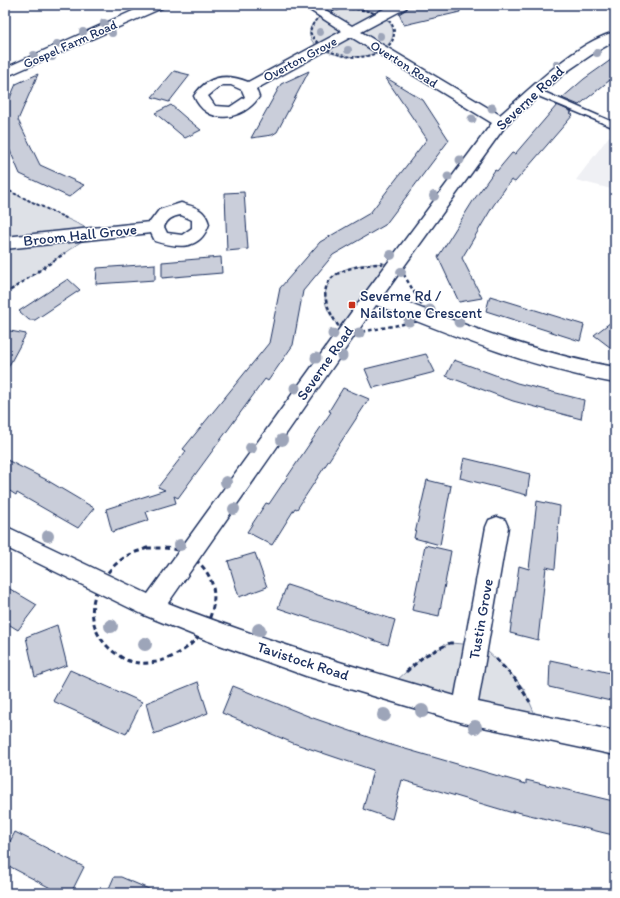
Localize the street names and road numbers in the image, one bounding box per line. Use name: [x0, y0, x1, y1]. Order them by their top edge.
street label: Gospel Farm Road: [21, 17, 119, 71]
street label: Overton Grove: [261, 33, 339, 85]
street label: Overton Road: [368, 37, 440, 91]
street label: Severne Road: [492, 61, 568, 134]
street label: Broom Hall Grove: [22, 220, 138, 250]
street label: Severne Road: [293, 322, 358, 404]
street label: Tustin Grove: [465, 577, 497, 661]
street label: Tavistock Road: [255, 638, 351, 684]

